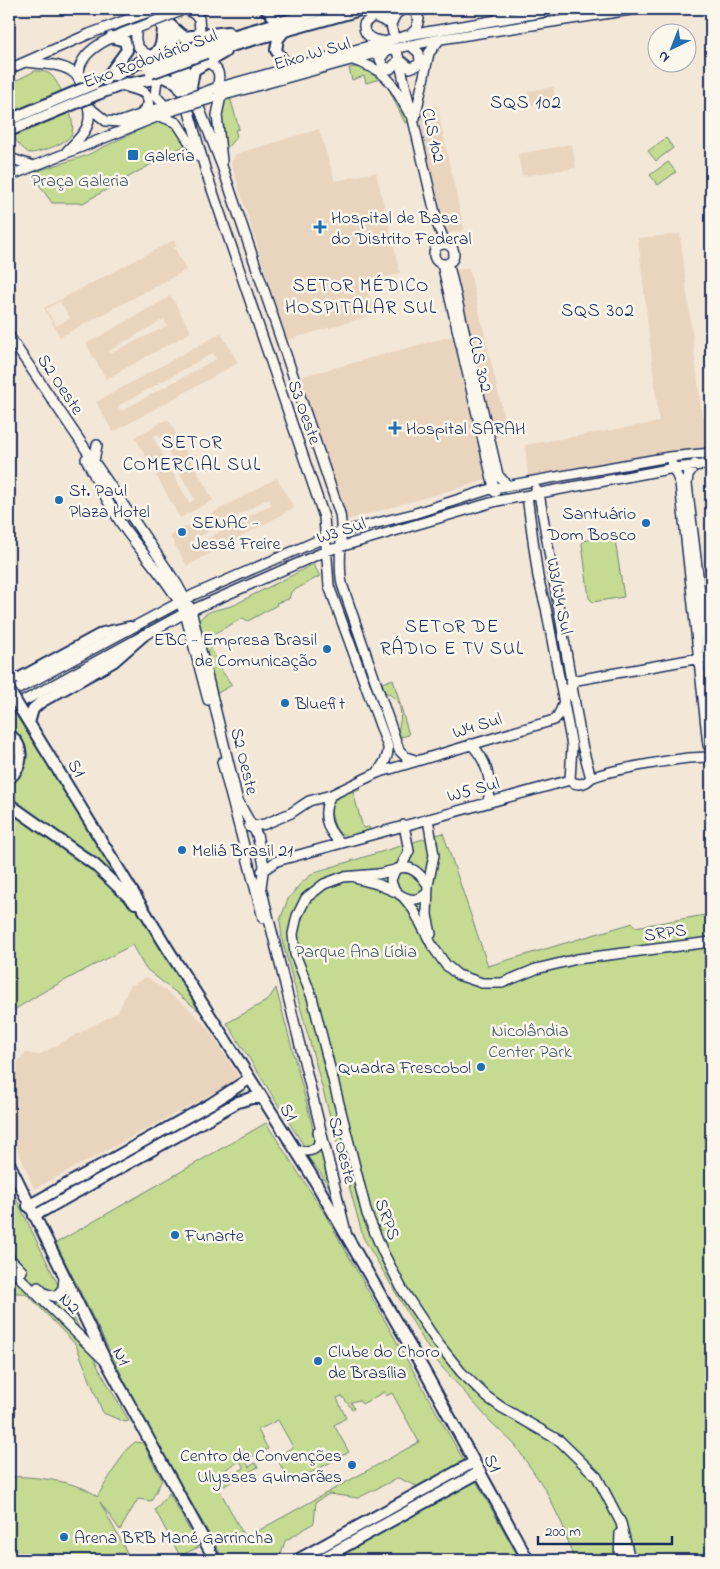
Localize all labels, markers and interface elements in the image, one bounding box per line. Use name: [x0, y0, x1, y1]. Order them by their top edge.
north arrow: [648, 22, 698, 72]
street label: Eixo Rodoviário Sul: [80, 24, 221, 96]
street label: Eixo W Sul: [271, 32, 354, 78]
text: N: [654, 46, 675, 67]
district label: SQS 102: [490, 90, 562, 117]
street label: CLS 102: [413, 106, 451, 165]
place label: Galeria: [144, 144, 195, 170]
marker: Galeria: [126, 148, 140, 162]
park label: Praça Galeria: [31, 169, 129, 195]
place label: Hospital de Base do Distrito Federal: [331, 206, 472, 253]
marker: Hospital de Base do Distrito Federal: [313, 220, 327, 234]
district label: SETOR MÉDICO HOSPITALAR SUL: [285, 273, 437, 322]
district label: SQS 302: [561, 298, 635, 325]
street label: CLS 302: [460, 334, 498, 395]
street label: S2 Oeste: [30, 350, 90, 421]
street label: S3 Oeste: [280, 377, 327, 449]
place label: Hospital SARAH: [406, 417, 525, 443]
marker: Hospital SARAH: [388, 421, 402, 435]
district label: SETOR COMERCIAL SUL: [123, 430, 261, 479]
place label: St. Paul Plaza Hotel: [69, 479, 150, 526]
marker: St. Paul Plaza Hotel: [53, 494, 65, 506]
place label: Santuário Dom Bosco: [546, 502, 636, 549]
place label: SENAC - Jessé Freire: [192, 511, 281, 558]
street label: W3 Sul: [313, 512, 370, 552]
marker: Santuário Dom Bosco: [640, 517, 652, 529]
marker: SENAC - Jessé Freire: [176, 526, 188, 538]
street label: W3/W4 Sul: [538, 556, 578, 637]
district label: SETOR DE RÁDIO E TV SUL: [380, 614, 524, 663]
place label: EBC - Empresa Brasil de Comunicação: [154, 628, 317, 675]
marker: EBC - Empresa Brasil de Comunicação: [321, 643, 333, 655]
place label: Bluefit: [294, 692, 345, 718]
marker: Bluefit: [279, 697, 291, 709]
street label: W4 Sul: [450, 707, 506, 747]
street label: S2 Oeste: [222, 725, 264, 799]
street label: S1: [60, 755, 91, 784]
street label: W5 Sul: [444, 771, 503, 810]
place label: Meliá Brasil 21: [192, 839, 293, 865]
marker: Meliá Brasil 21: [176, 844, 188, 856]
street label: SRPS: [642, 918, 688, 950]
park label: Parque Ana Lídia: [295, 940, 417, 966]
park label: Nicolândia Center Park: [488, 1019, 572, 1066]
place label: Quadra Frescobol: [338, 1056, 471, 1082]
marker: Quadra Frescobol: [475, 1061, 487, 1073]
street label: S1: [272, 1099, 303, 1128]
street label: S2 Oeste: [320, 1114, 362, 1188]
street label: SRPS: [367, 1195, 406, 1244]
place label: Funarte: [184, 1224, 245, 1250]
marker: Funarte: [169, 1229, 181, 1241]
street label: N2: [52, 1288, 85, 1321]
place label: Clube do Choro de Brasília: [328, 1340, 440, 1387]
street label: N1: [105, 1343, 136, 1371]
marker: Clube do Choro de Brasília: [312, 1355, 324, 1367]
place label: Centro de Convenções Ulysses Guimarães: [180, 1444, 342, 1491]
street label: S1: [476, 1450, 507, 1478]
marker: Centro de Convenções Ulysses Guimarães: [346, 1459, 358, 1471]
scale bar: [538, 1514, 671, 1546]
text: 200 m: [545, 1521, 581, 1543]
place label: Arena BRB Mané Garrincha: [74, 1526, 273, 1552]
marker: Arena BRB Mané Garrincha: [58, 1531, 70, 1543]

